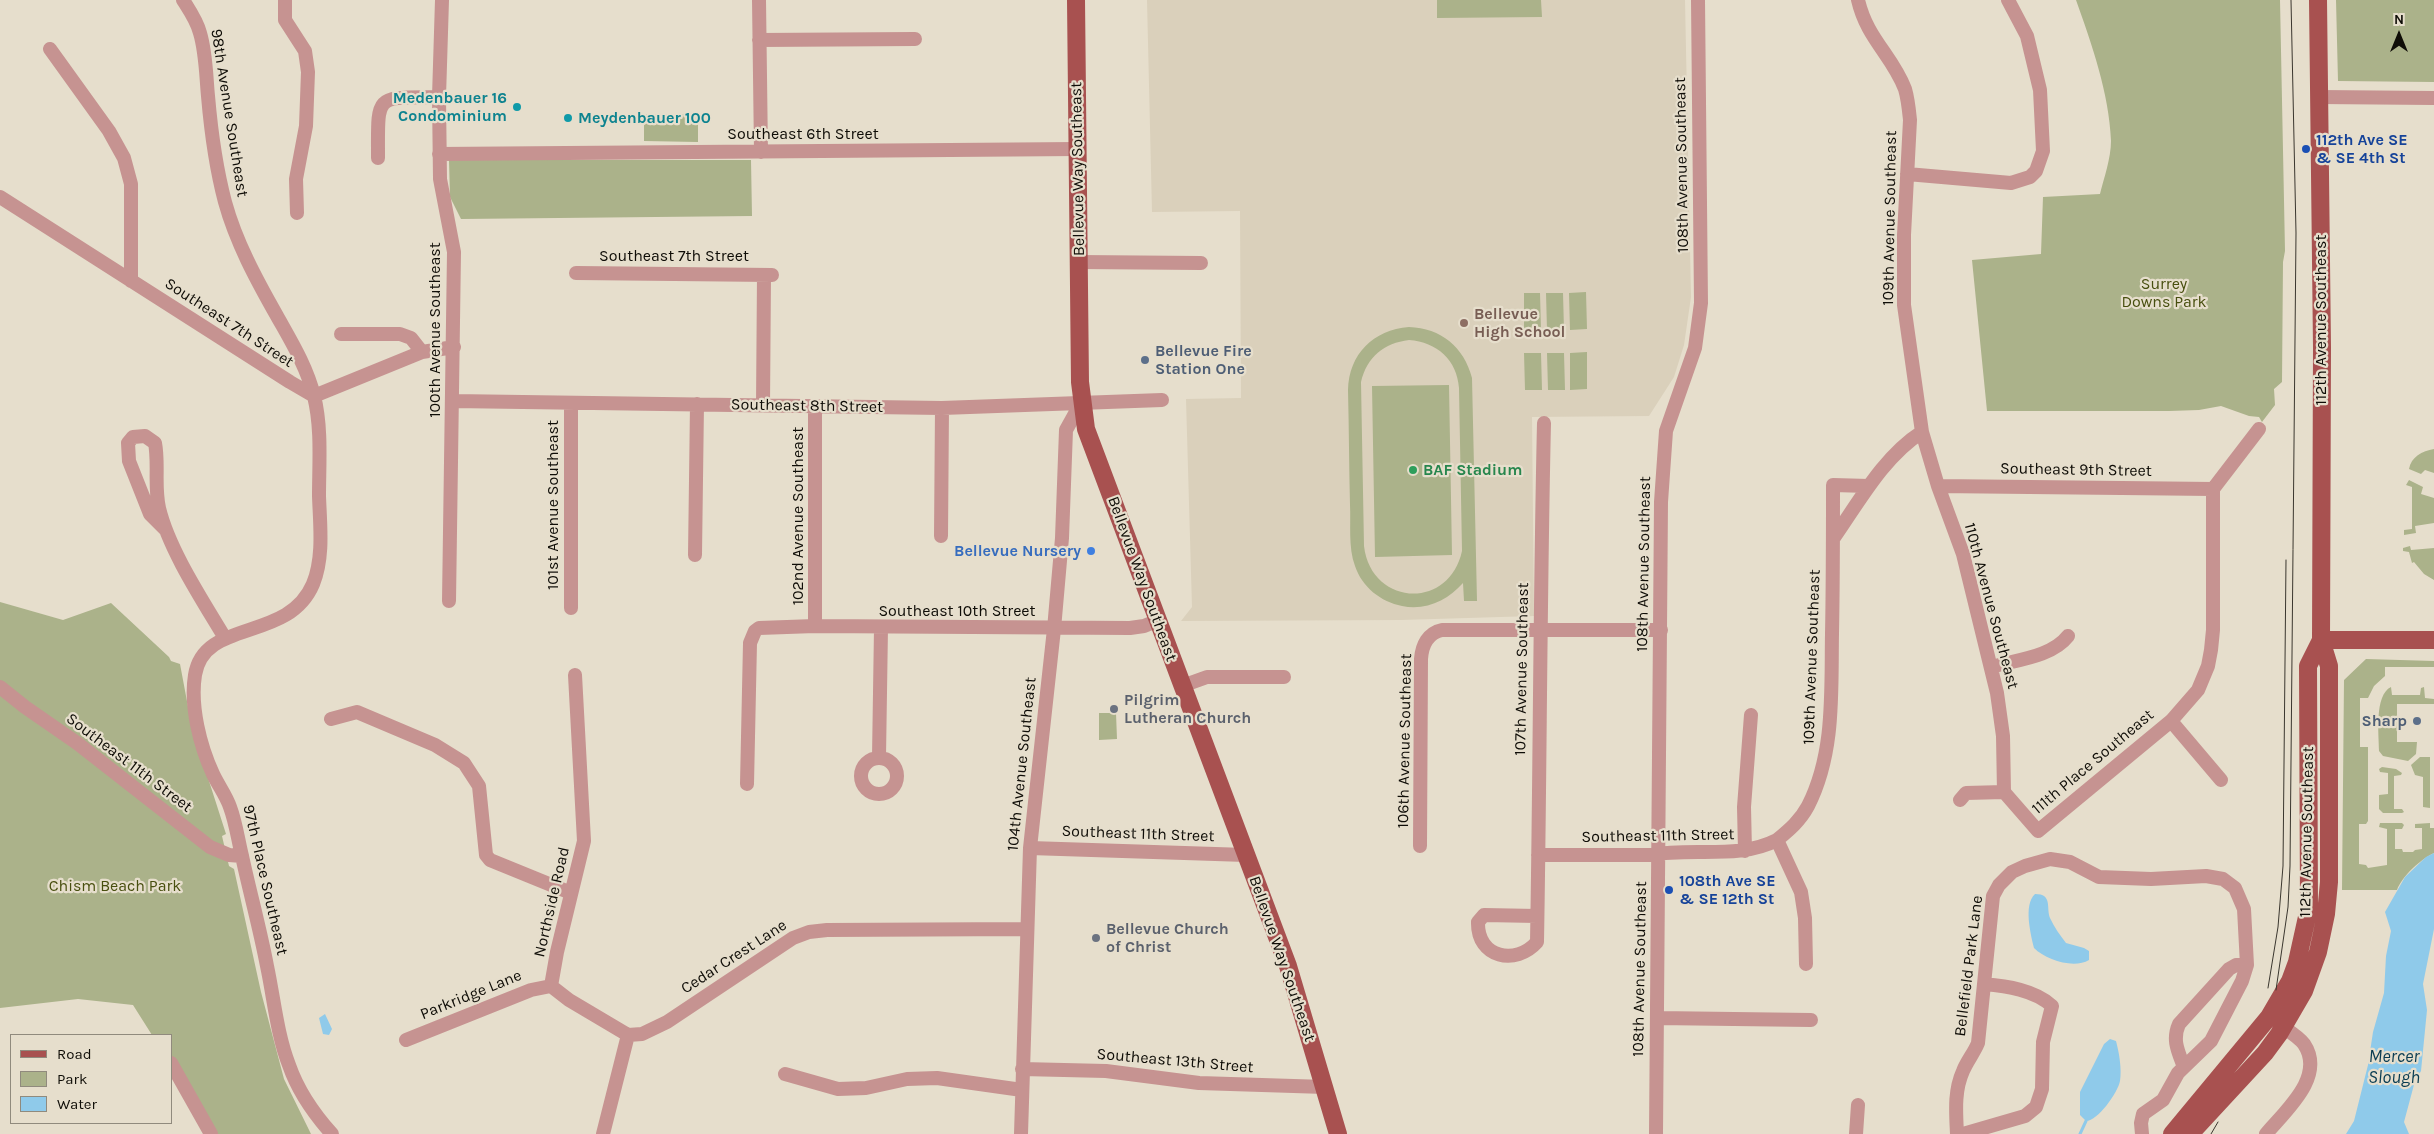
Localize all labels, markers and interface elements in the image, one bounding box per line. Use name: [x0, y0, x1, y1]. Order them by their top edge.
north arrow: [2374, 10, 2424, 60]
text: N: [2394, 11, 2404, 28]
street label: 98th Avenue Southeast: [206, 27, 252, 199]
street label: 108th Avenue Southeast: [1671, 77, 1693, 253]
street label: Bellevue Way Southeast: [1067, 82, 1089, 256]
place label: Medenbauer 16 Condominium: [393, 88, 507, 126]
marker: Medenbauer 16 Condominium: [511, 101, 523, 113]
place label: Meydenbauer 100: [578, 108, 711, 128]
marker: Meydenbauer 100: [562, 112, 574, 124]
street label: Southeast 6th Street: [727, 124, 879, 144]
street label: 109th Avenue Southeast: [1879, 130, 1901, 306]
place label: 112th Ave SE & SE 4th St: [2316, 130, 2408, 168]
marker: 112th Ave SE & SE 4th St: [2300, 143, 2312, 155]
street label: 112th Avenue Southeast: [2311, 235, 2331, 405]
street label: 100th Avenue Southeast: [425, 242, 445, 418]
street label: Southeast 7th Street: [599, 246, 749, 266]
street label: Southeast 7th Street: [161, 274, 297, 372]
park label: Surrey Downs Park: [2121, 274, 2207, 312]
place label: Bellevue High School: [1474, 304, 1565, 342]
marker: Bellevue High School: [1458, 317, 1470, 329]
place label: Bellevue Fire Station One: [1155, 341, 1252, 379]
marker: Bellevue Fire Station One: [1139, 354, 1151, 366]
street label: Southeast 8th Street: [731, 395, 883, 417]
street label: 101st Avenue Southeast: [543, 420, 563, 590]
street label: 102nd Avenue Southeast: [788, 427, 808, 605]
street label: Southeast 9th Street: [2000, 459, 2152, 481]
place label: BAF Stadium: [1423, 460, 1522, 480]
marker: BAF Stadium: [1407, 464, 1419, 476]
street label: 108th Avenue Southeast: [1633, 476, 1655, 652]
street label: Bellevue Way Southeast: [1103, 494, 1181, 664]
street label: 110th Avenue Southeast: [1960, 521, 2022, 691]
place label: Bellevue Nursery: [954, 541, 1081, 561]
marker: Bellevue Nursery: [1085, 545, 1097, 557]
street label: 109th Avenue Southeast: [1799, 569, 1825, 745]
street label: 107th Avenue Southeast: [1511, 582, 1533, 756]
street label: Southeast 10th Street: [878, 601, 1036, 621]
street label: 106th Avenue Southeast: [1394, 653, 1416, 829]
street label: 104th Avenue Southeast: [1003, 676, 1041, 852]
place label: Pilgrim Lutheran Church: [1124, 690, 1251, 728]
marker: Pilgrim Lutheran Church: [1108, 703, 1120, 715]
street label: 111th Place Southeast: [2028, 705, 2158, 819]
street label: Southeast 11th Street: [62, 709, 196, 817]
place label: Sharp: [2361, 711, 2407, 731]
marker: Sharp: [2411, 715, 2423, 727]
street label: 112th Avenue Southeast: [2296, 746, 2318, 918]
street label: 97th Place Southeast: [238, 803, 292, 957]
street label: Southeast 11th Street: [1061, 822, 1215, 846]
street label: Southeast 11th Street: [1581, 825, 1735, 847]
street label: Northside Road: [530, 845, 574, 959]
place label: 108th Ave SE & SE 12th St: [1679, 871, 1776, 909]
street label: Bellevue Way Southeast: [1245, 874, 1319, 1044]
park label: Chism Beach Park: [49, 876, 181, 896]
street label: 108th Avenue Southeast: [1629, 881, 1651, 1057]
marker: 108th Ave SE & SE 12th St: [1663, 884, 1675, 896]
street label: Bellefield Park Lane: [1951, 894, 1987, 1038]
street label: Cedar Crest Lane: [678, 916, 790, 998]
place label: Bellevue Church of Christ: [1106, 919, 1229, 957]
marker: Bellevue Church of Christ: [1090, 932, 1102, 944]
street label: Parkridge Lane: [417, 966, 525, 1024]
legend: [10, 1034, 172, 1124]
text: Road: [57, 1045, 92, 1063]
street label: Southeast 13th Street: [1096, 1045, 1254, 1077]
water label: Mercer Slough: [2368, 1046, 2420, 1088]
text: Park: [57, 1070, 87, 1088]
text: Water: [57, 1095, 97, 1113]

